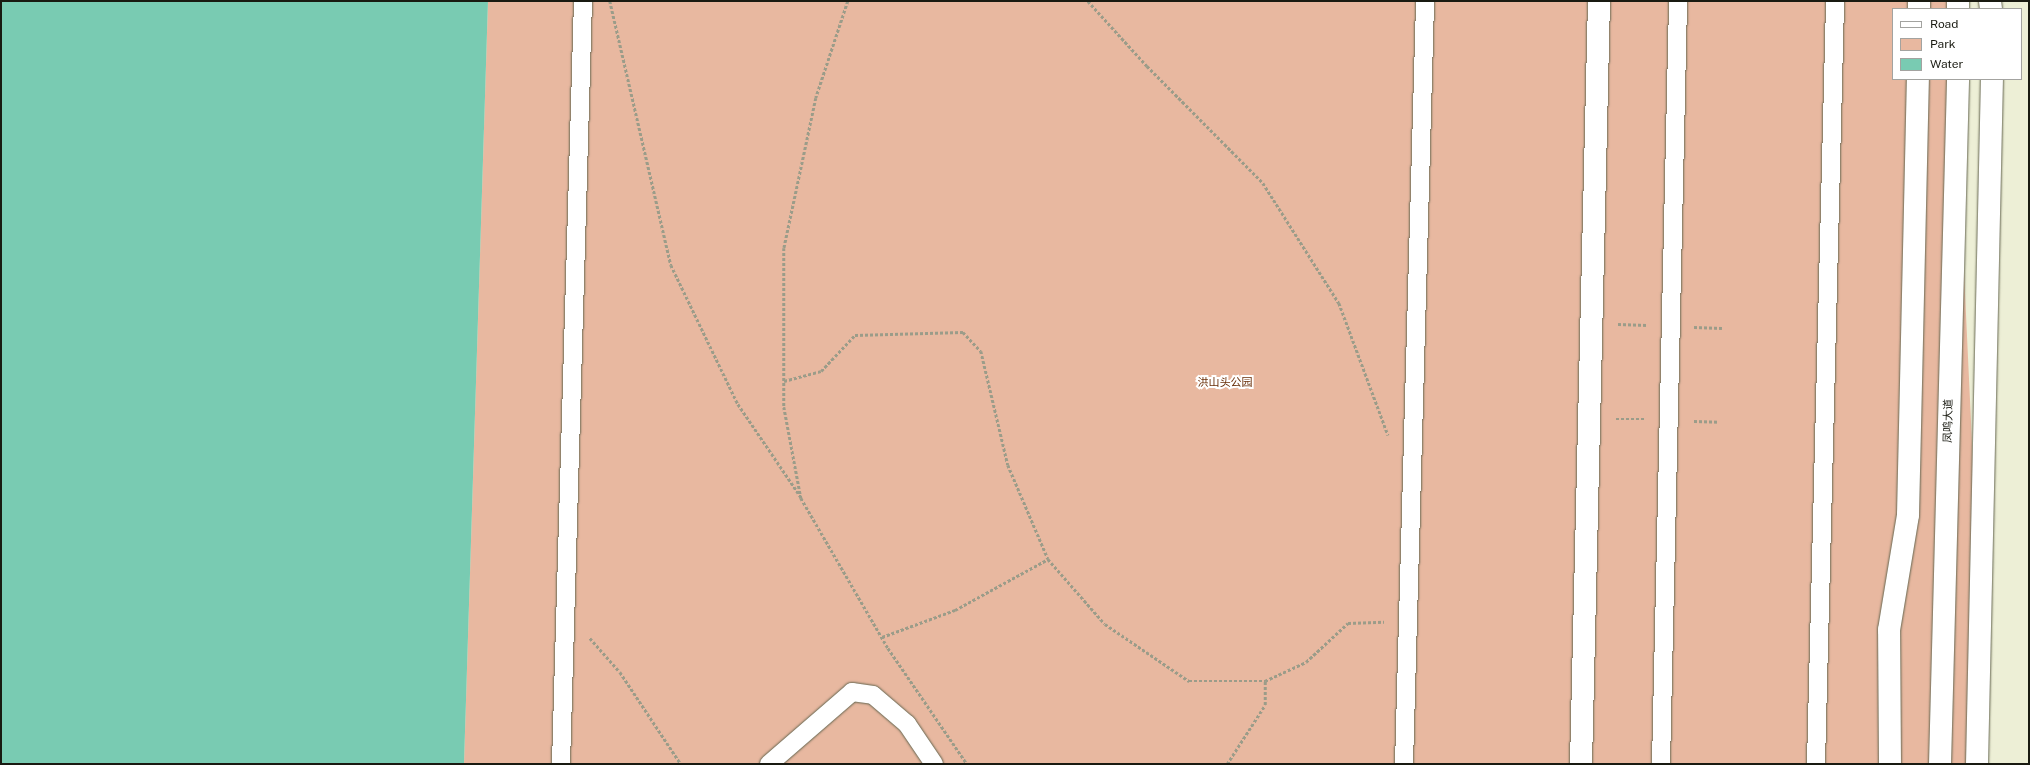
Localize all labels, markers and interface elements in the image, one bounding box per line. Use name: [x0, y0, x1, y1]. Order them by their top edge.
legend: [1892, 8, 2022, 80]
text: Road: [1930, 17, 1958, 31]
text: Park: [1930, 37, 1956, 51]
text: Water: [1930, 57, 1963, 71]
park label: 洪山头公园: [1198, 375, 1252, 389]
street label: 凤鸣大道: [1941, 399, 1955, 443]

